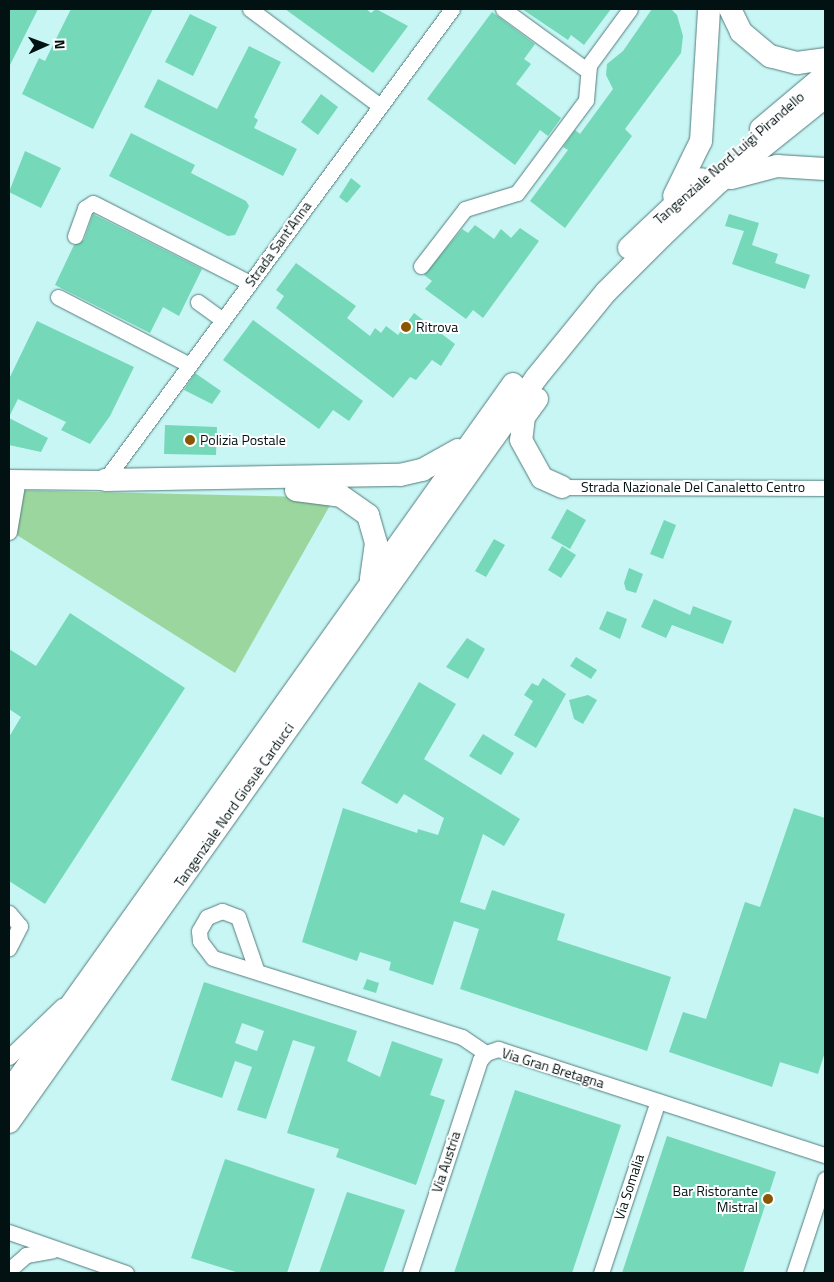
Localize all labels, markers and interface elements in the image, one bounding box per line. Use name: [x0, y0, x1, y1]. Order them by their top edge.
north arrow: [20, 20, 70, 70]
text: N: [50, 39, 71, 50]
street label: Tangenziale Nord Luigi Pirandello: [650, 88, 808, 228]
street label: Strada Sant'Anna: [241, 198, 315, 290]
place label: Ritrova: [416, 319, 458, 335]
marker: Ritrova: [400, 321, 412, 333]
place label: Polizia Postale: [200, 432, 286, 448]
marker: Polizia Postale: [184, 434, 196, 446]
street label: Strada Nazionale Del Canaletto Centro: [581, 479, 805, 495]
street label: Tangenziale Nord Giosuè Carducci: [171, 720, 297, 890]
street label: Via Gran Bretagna: [500, 1044, 606, 1092]
street label: Via Austria: [428, 1129, 464, 1195]
street label: Via Somalia: [610, 1152, 648, 1222]
place label: Bar Ristorante Mistral: [673, 1183, 758, 1216]
marker: Bar Ristorante Mistral: [762, 1193, 774, 1205]

